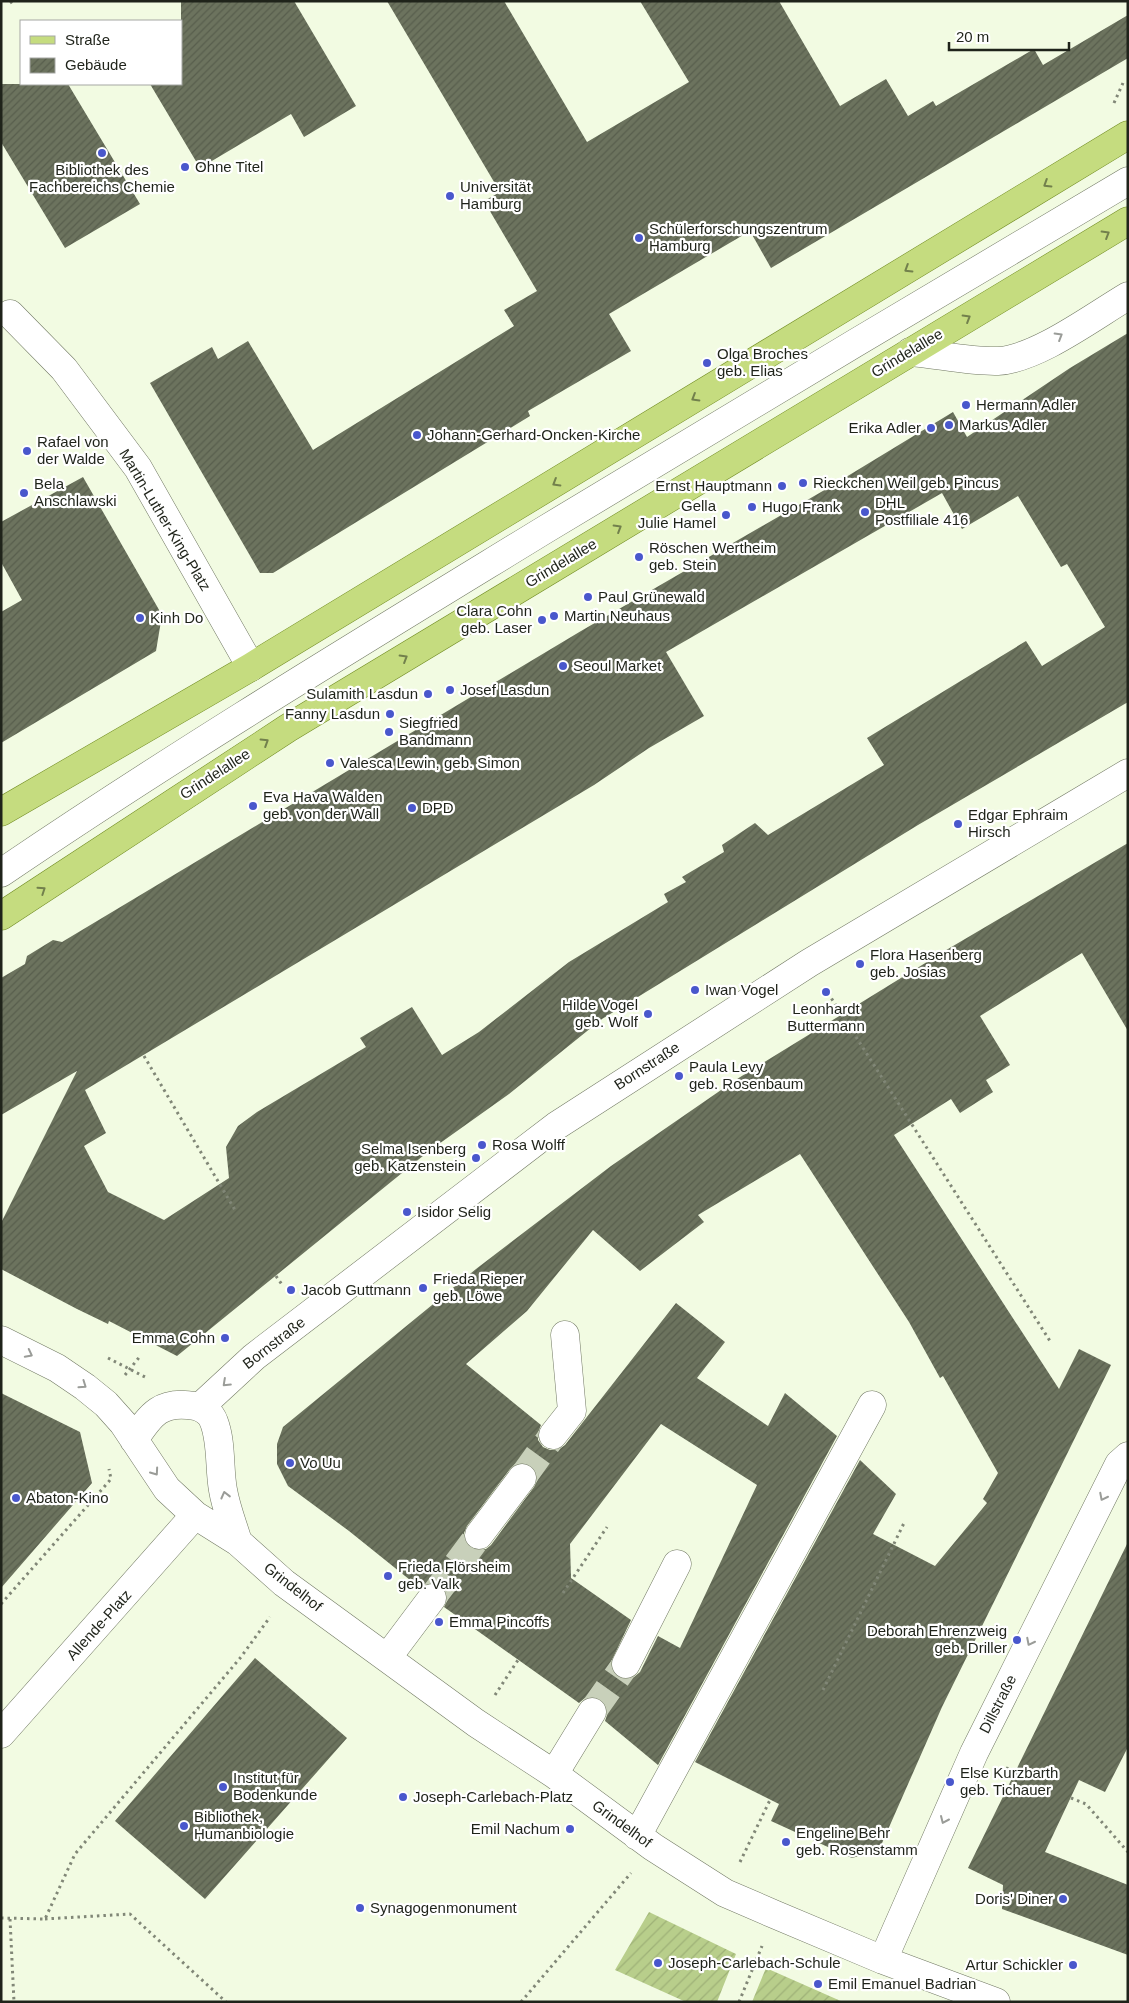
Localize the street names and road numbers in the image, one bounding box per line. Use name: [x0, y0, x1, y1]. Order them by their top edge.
street label: Grindelallee: [868, 325, 945, 380]
street label: Martin-Luther-King-Platz: [116, 446, 215, 594]
street label: Grindelallee: [522, 535, 599, 590]
street label: Grindelallee: [177, 745, 253, 803]
street label: Bornstraße: [611, 1038, 682, 1093]
street label: Bornstraße: [239, 1313, 308, 1372]
street label: Grindelhof: [261, 1559, 326, 1615]
street label: Allende-Platz: [63, 1586, 135, 1663]
street label: Dillstraße: [976, 1672, 1020, 1736]
street label: Grindelhof: [589, 1796, 656, 1851]

